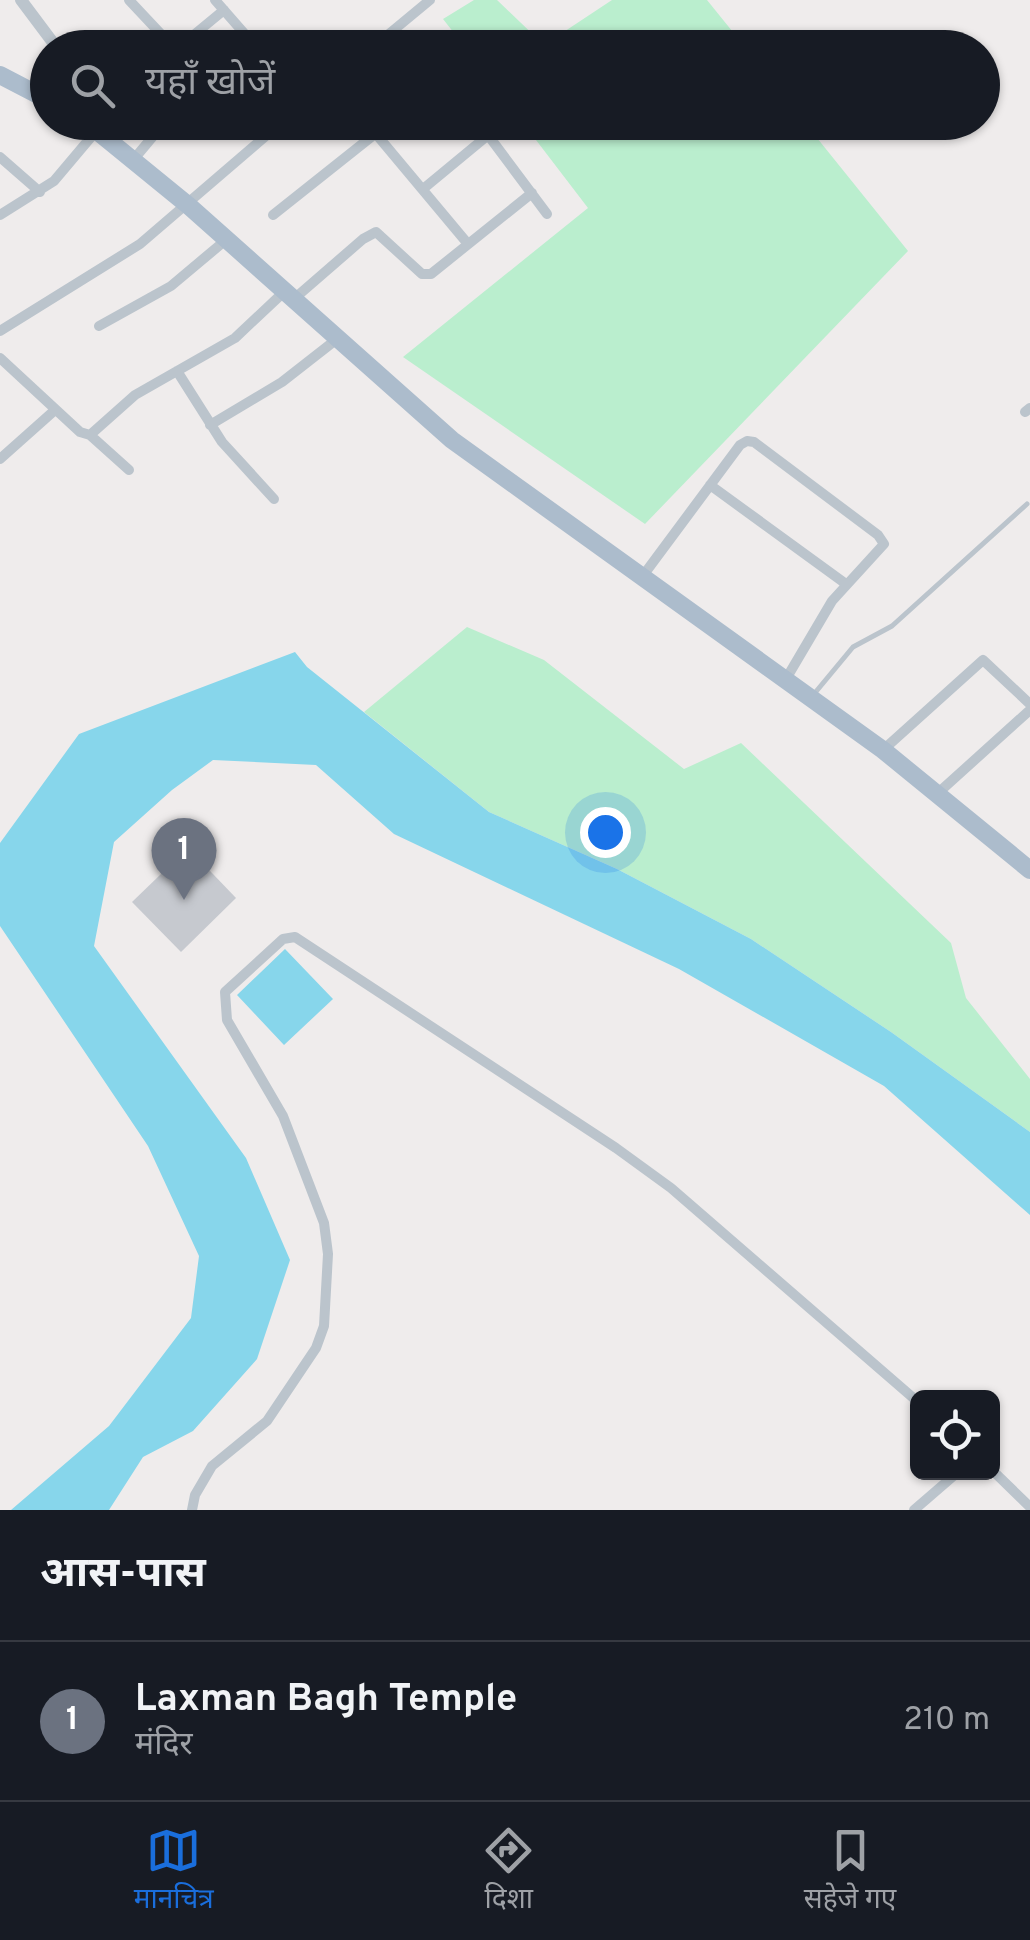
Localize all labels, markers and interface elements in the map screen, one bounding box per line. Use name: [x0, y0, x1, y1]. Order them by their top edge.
search box: [30, 30, 1000, 140]
icon: search: [65, 58, 120, 113]
text: यहाँ खोजें: [145, 60, 275, 109]
your location: [580, 807, 631, 858]
pin: 1: [152, 818, 216, 900]
map controls: [910, 1390, 1000, 1480]
button: locate: [910, 1390, 1000, 1480]
text: आस-पास: [40, 1549, 206, 1602]
text: Laxman Bagh Temple: [135, 1676, 517, 1725]
text: 1: [66, 1701, 79, 1741]
text: 210 m: [903, 1701, 990, 1741]
text: मंदिर: [135, 1726, 193, 1766]
tab: मानचित्र: [134, 1823, 214, 1919]
tab: दिशा: [481, 1823, 536, 1919]
tab: सहेजे गए: [804, 1823, 896, 1919]

